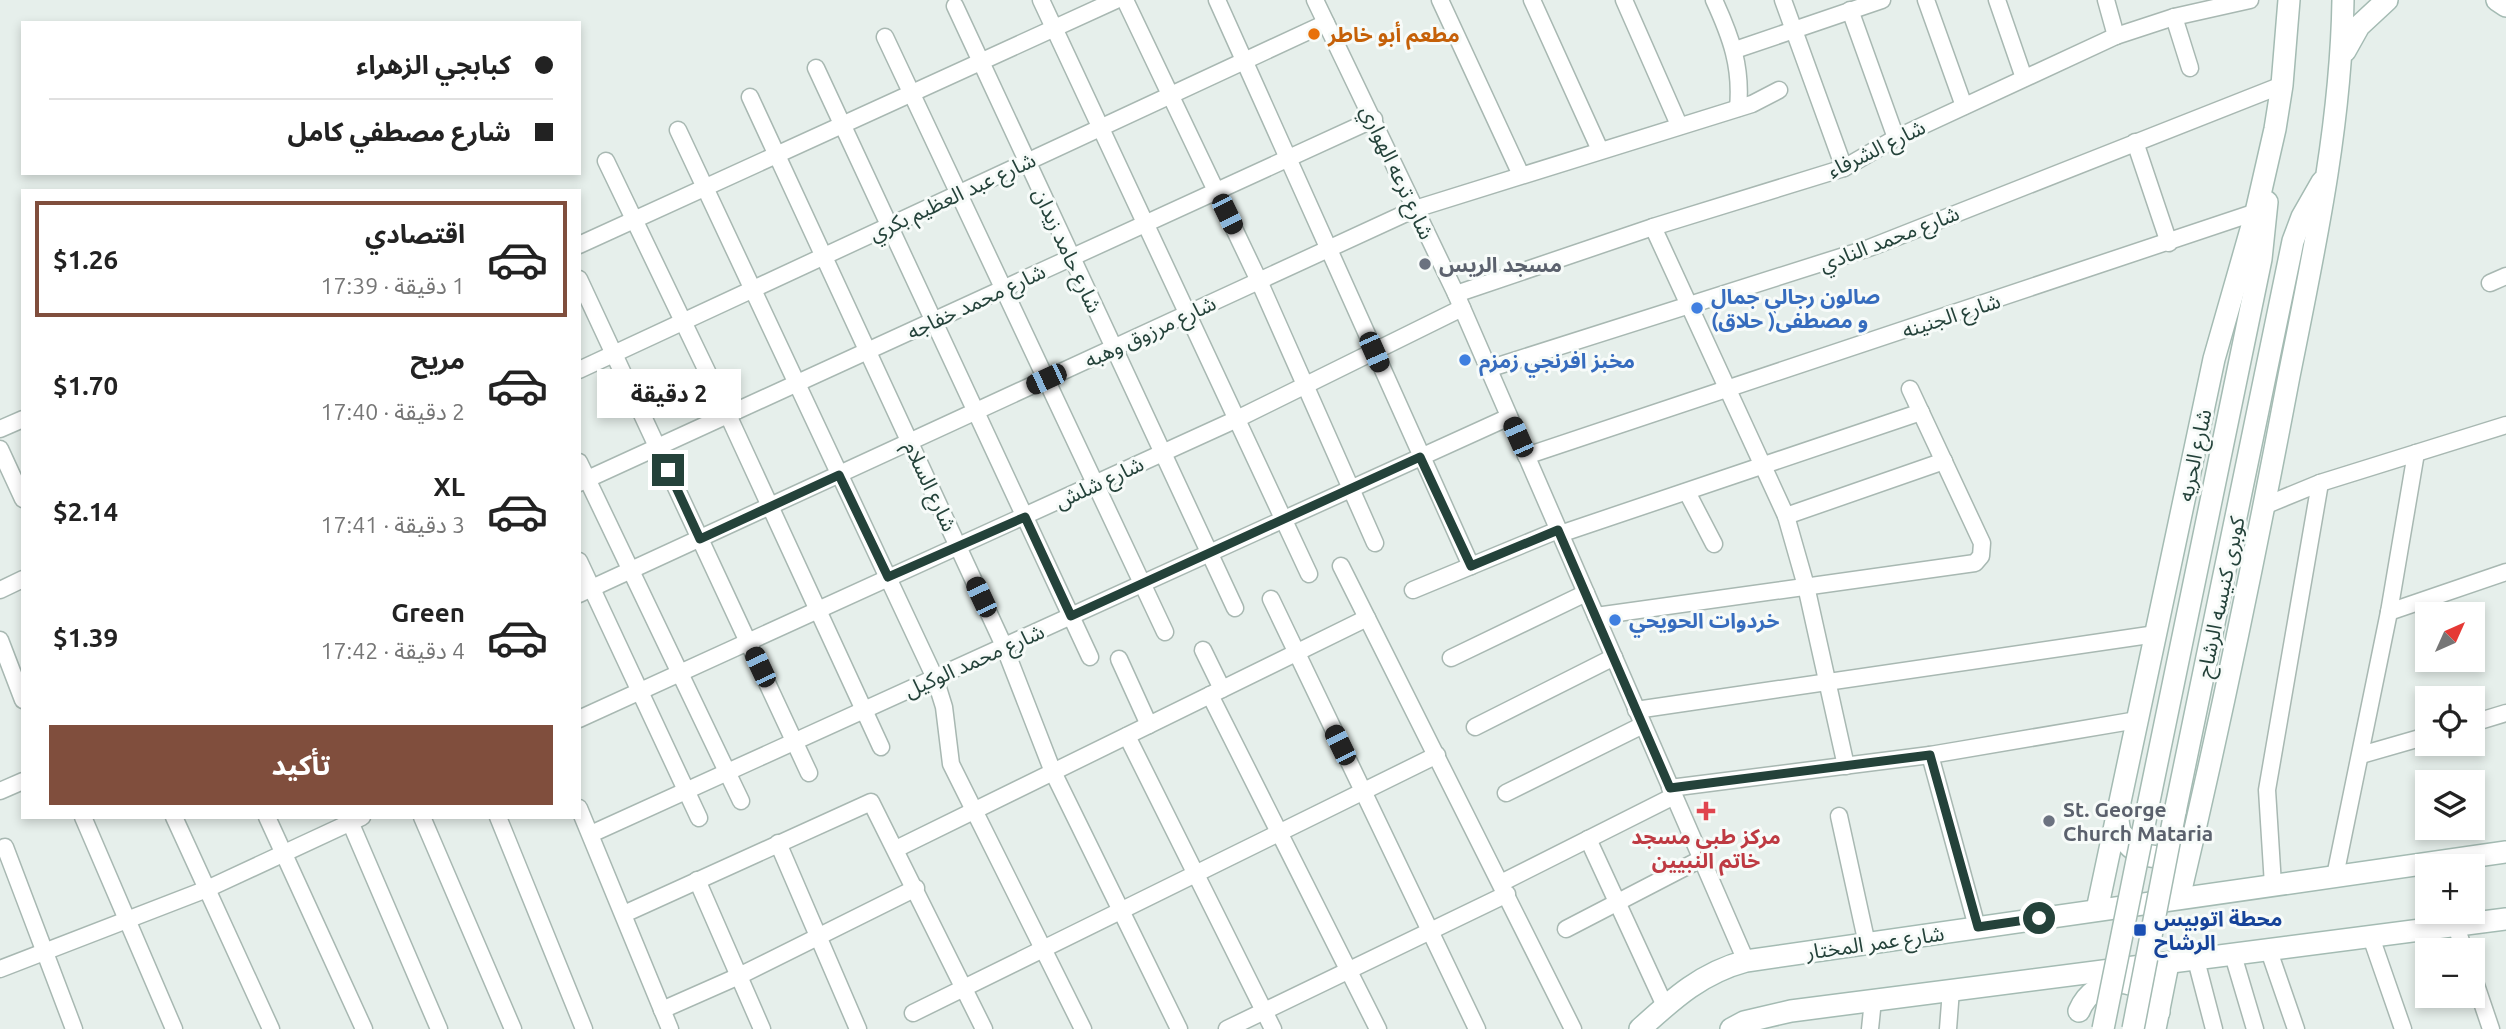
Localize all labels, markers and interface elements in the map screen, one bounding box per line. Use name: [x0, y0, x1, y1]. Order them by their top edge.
place label: مطعم أبو خاطر: [1327, 21, 1460, 50]
marker: مطعم أبو خاطر: [1306, 26, 1322, 42]
text: كبابجي الزهراء: [356, 50, 511, 79]
street label: شارع ترعه الهواري: [1352, 101, 1440, 245]
street label: شارع الشرفاء: [1823, 114, 1931, 186]
text: شارع مصطفي كامل: [288, 117, 511, 146]
street label: شارع عبد العظيم بكري: [865, 147, 1041, 250]
street label: شارع حامد زيدان: [1025, 184, 1107, 318]
car: [1209, 191, 1246, 237]
street label: شارع محمد النادي: [1816, 200, 1964, 280]
text: اقتصادي: [365, 219, 465, 248]
icon: car: [486, 228, 549, 291]
text: $1.26: [53, 245, 118, 274]
place label: مسجد الريس: [1439, 252, 1562, 277]
marker: مسجد الريس: [1417, 256, 1433, 272]
street label: شارع محمد خفاجه: [903, 258, 1051, 347]
text: 1 دقيقة · 17:39: [321, 273, 465, 298]
place label: صالون رجالي جمال و مصطفى( حلاق): [1711, 284, 1880, 333]
street label: شارع الجنينه: [1899, 288, 2004, 346]
street label: شارع مرزوق وهبه: [1081, 290, 1221, 376]
marker: صالون رجالي جمال و مصطفى( حلاق): [1689, 300, 1705, 316]
car: [1356, 329, 1393, 375]
text: مريح: [410, 345, 465, 374]
place label: مخبز افرنجي زمزم: [1479, 348, 1635, 378]
marker: مخبز افرنجي زمزم: [1457, 352, 1473, 368]
icon: car: [486, 354, 549, 417]
car: [1023, 361, 1070, 397]
callout: 2 دقيقة: [596, 368, 740, 418]
text: $1.70: [53, 371, 118, 400]
text: 2 دقيقة: [631, 381, 707, 406]
text: 2 دقيقة · 17:40: [321, 399, 465, 424]
street label: شارع الحريه: [2173, 407, 2219, 504]
car: [1500, 414, 1537, 460]
street label: شارع السلام: [895, 437, 962, 537]
street label: شارع شلش: [1051, 451, 1149, 517]
route end: [652, 454, 684, 486]
text: XL: [434, 472, 465, 501]
icon: car: [486, 480, 549, 543]
text: $2.14: [53, 497, 118, 526]
text: 3 دقيقة · 17:41: [321, 512, 465, 537]
street label: كوبرى كنيسه الرشاح: [2191, 514, 2253, 681]
car: [963, 574, 1000, 620]
text: Green: [391, 598, 465, 627]
north arrow: [2415, 602, 2485, 672]
map controls: [2415, 602, 2485, 1008]
icon: car: [486, 606, 549, 669]
place label: خردوات الحويحي: [1629, 608, 1779, 638]
marker: خردوات الحويحي: [1607, 612, 1623, 628]
street label: شارع محمد الوكيل: [900, 618, 1049, 705]
text: $1.39: [53, 623, 118, 652]
text: 4 دقيقة · 17:42: [321, 638, 465, 663]
car: [742, 644, 779, 690]
button: locate: [2415, 686, 2485, 756]
car: [1322, 722, 1359, 768]
button: تأكيد: [49, 725, 553, 805]
button: layers: [2415, 770, 2485, 840]
place label: St. George Church Mataria: [2063, 797, 2213, 845]
marker: مركز طبي مسجد خاتم النبيين: [1696, 801, 1716, 821]
marker: St. George Church Mataria: [2041, 813, 2057, 829]
place label: مركز طبي مسجد خاتم النبيين: [1631, 824, 1781, 876]
button: +: [2415, 854, 2485, 924]
route start: [2023, 902, 2055, 934]
place label: محطة اتوبيس الرشاح: [2154, 906, 2282, 958]
street label: شارع عمر المختار: [1803, 920, 1946, 968]
marker: محطة اتوبيس الرشاح: [2132, 922, 2148, 938]
button: −: [2415, 938, 2485, 1008]

